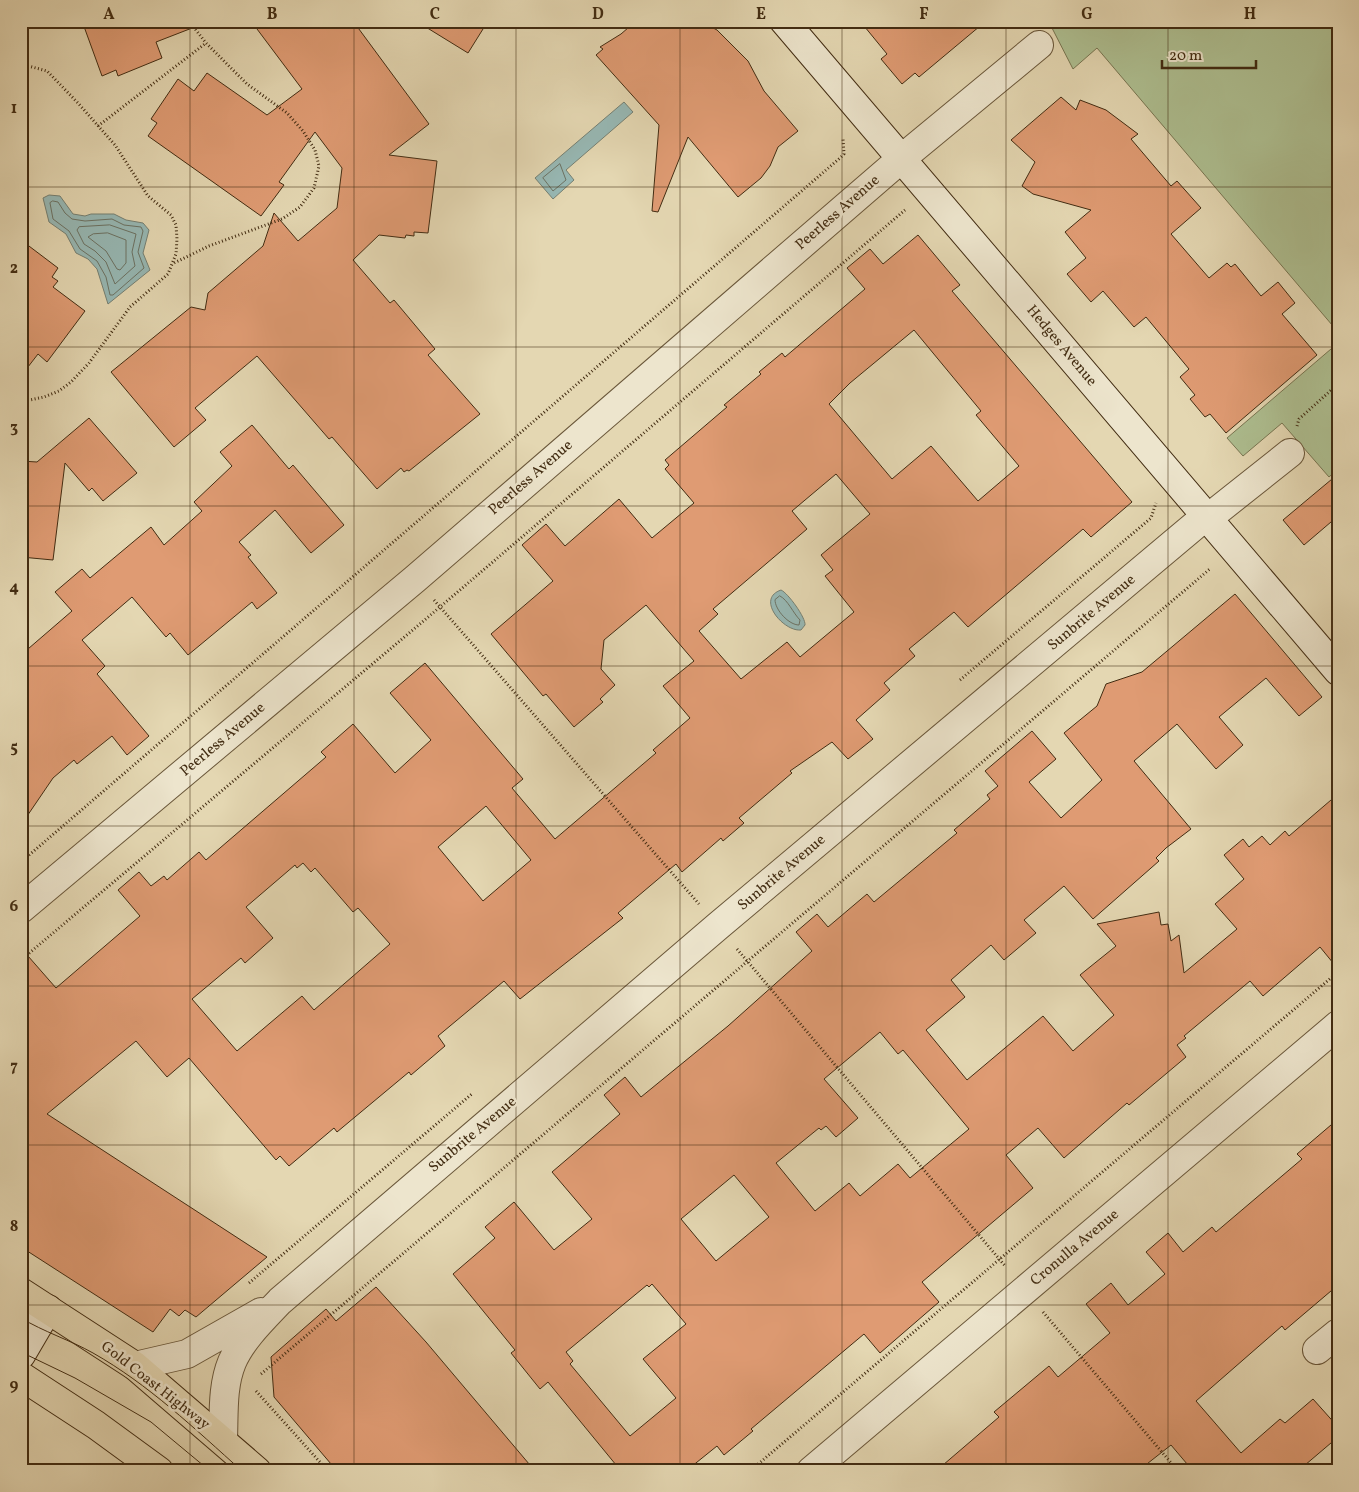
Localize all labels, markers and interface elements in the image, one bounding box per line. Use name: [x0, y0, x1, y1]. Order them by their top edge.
text: A: [103, 4, 115, 26]
text: B: [267, 4, 278, 26]
text: C: [430, 4, 440, 26]
text: D: [592, 4, 604, 26]
text: E: [756, 4, 766, 26]
text: F: [919, 4, 929, 26]
text: G: [1081, 4, 1093, 26]
text: H: [1244, 4, 1256, 26]
scale bar: [1162, 38, 1255, 70]
text: 20 m: [1169, 46, 1202, 67]
text: 1: [11, 98, 17, 120]
street label: Peerless Avenue: [791, 170, 885, 256]
text: 2: [10, 258, 18, 280]
street label: Hedges Avenue: [1021, 301, 1101, 391]
text: 3: [10, 417, 18, 439]
street label: Peerless Avenue: [484, 435, 578, 521]
street label: Sunbrite Avenue: [1044, 570, 1140, 656]
text: 4: [9, 577, 19, 599]
street label: Peerless Avenue: [176, 698, 270, 782]
text: 5: [10, 737, 18, 759]
street label: Sunbrite Avenue: [734, 830, 830, 916]
text: 6: [10, 896, 19, 918]
text: 7: [10, 1056, 18, 1078]
street label: Sunbrite Avenue: [425, 1092, 521, 1178]
street label: Cronulla Avenue: [1026, 1205, 1124, 1291]
text: 8: [10, 1216, 18, 1238]
street label: Gold Coast Highway: [96, 1337, 214, 1435]
text: 9: [10, 1375, 19, 1397]

